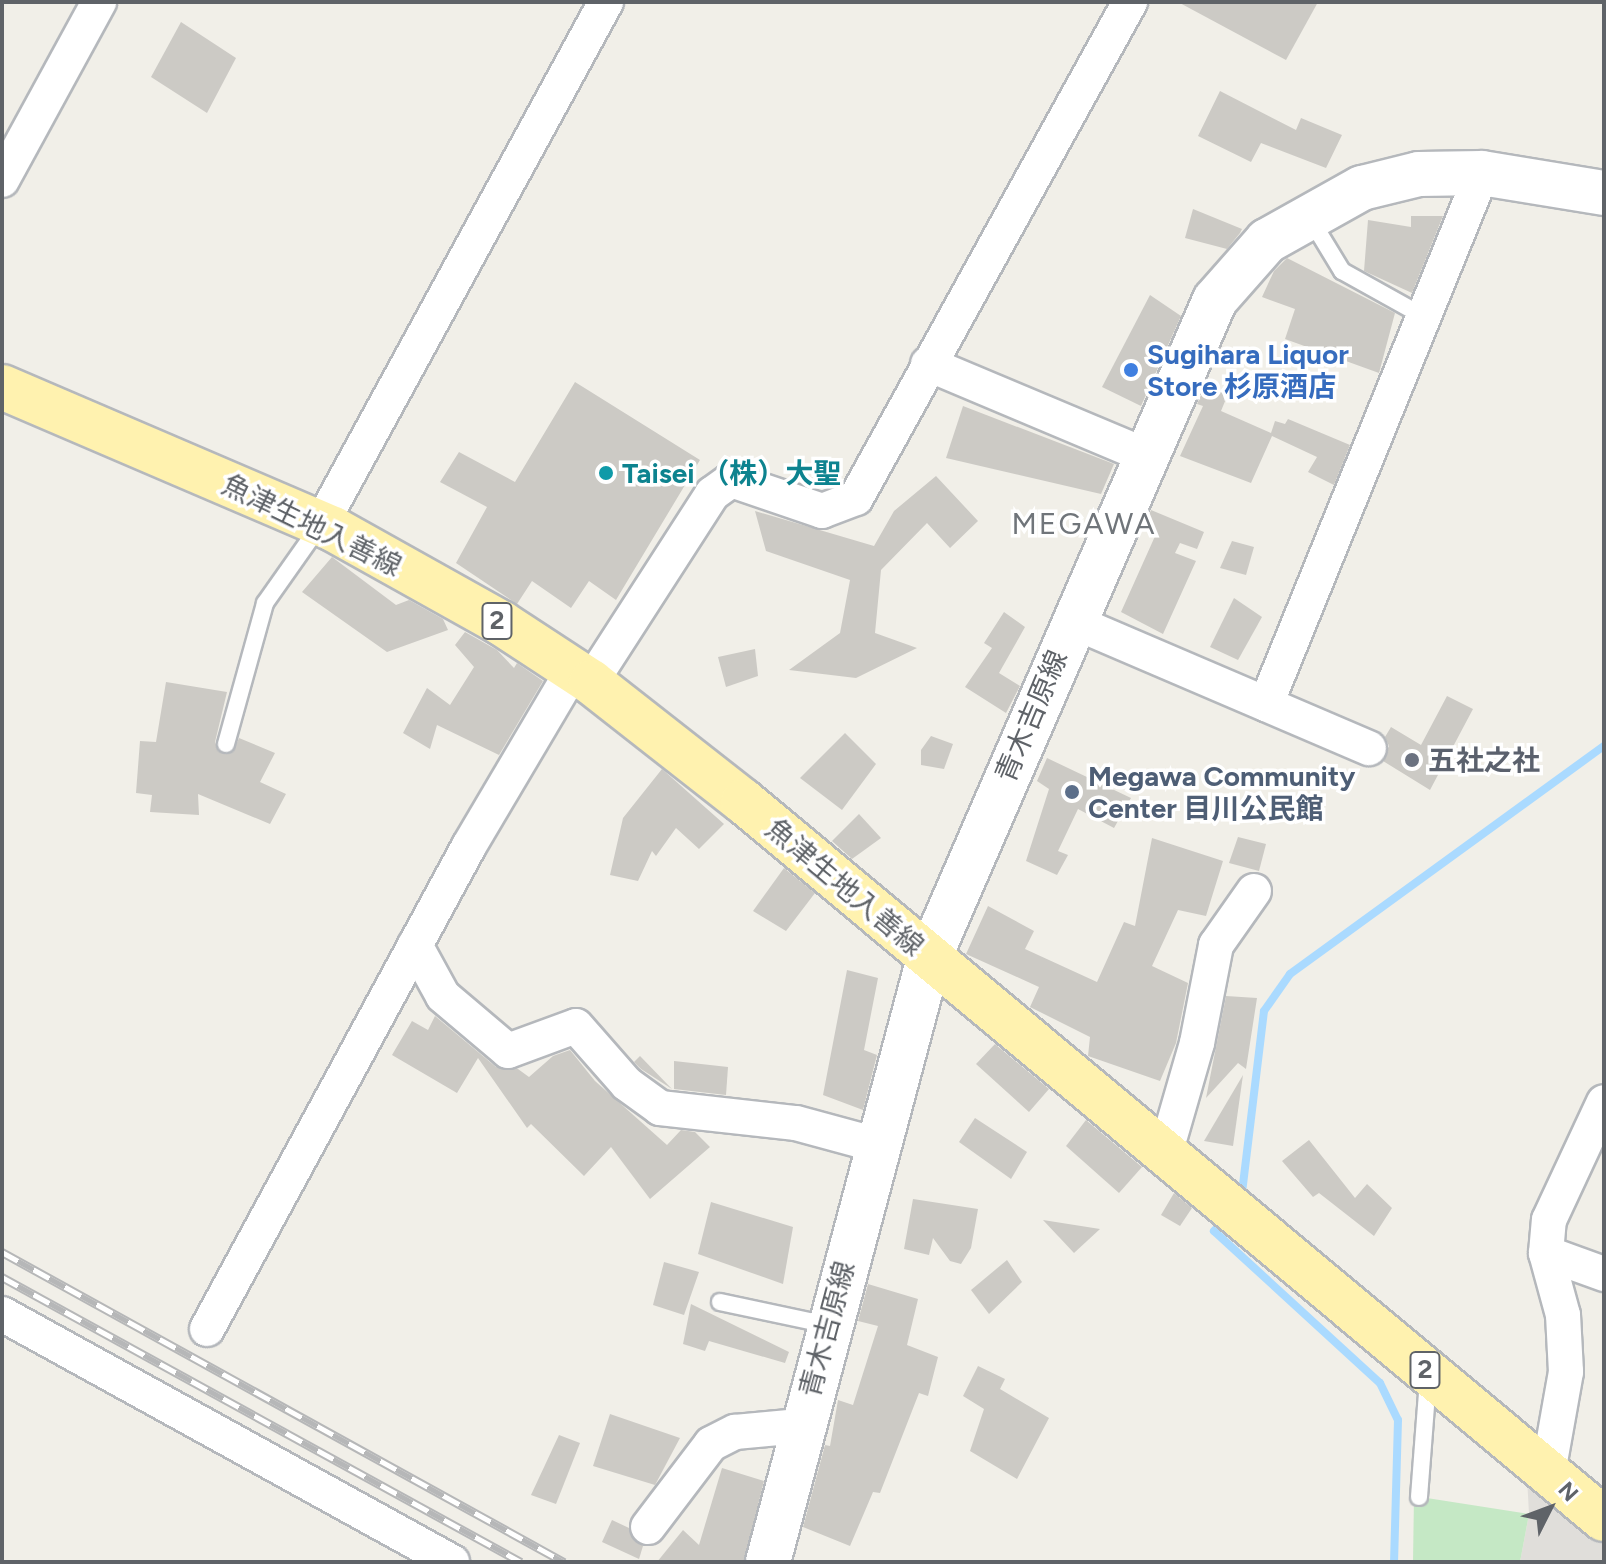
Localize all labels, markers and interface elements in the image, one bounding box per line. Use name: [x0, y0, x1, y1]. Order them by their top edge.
place label: Sugihara Liquor Store 杉原酒店: [1147, 337, 1349, 403]
marker: Sugihara Liquor Store 杉原酒店: [1122, 361, 1140, 379]
place label: Taisei （株）大聖: [622, 456, 841, 490]
marker: Taisei （株）大聖: [597, 464, 615, 482]
street label: 魚津生地入善線: [217, 467, 407, 583]
district label: MEGAWA: [1011, 506, 1157, 542]
road number: 2: [481, 599, 513, 643]
street label: 青木吉原線: [988, 645, 1074, 787]
place label: 五社之社: [1428, 743, 1540, 777]
marker: 五社之社: [1403, 751, 1421, 769]
place label: Megawa Community Center 目川公民館: [1088, 759, 1355, 825]
marker: Megawa Community Center 目川公民館: [1063, 783, 1081, 801]
street label: 魚津生地入善線: [759, 811, 931, 963]
street label: 青木吉原線: [793, 1257, 861, 1401]
road number: 2: [1409, 1348, 1441, 1392]
north arrow: [1510, 1468, 1590, 1548]
text: N: [1552, 1476, 1584, 1507]

